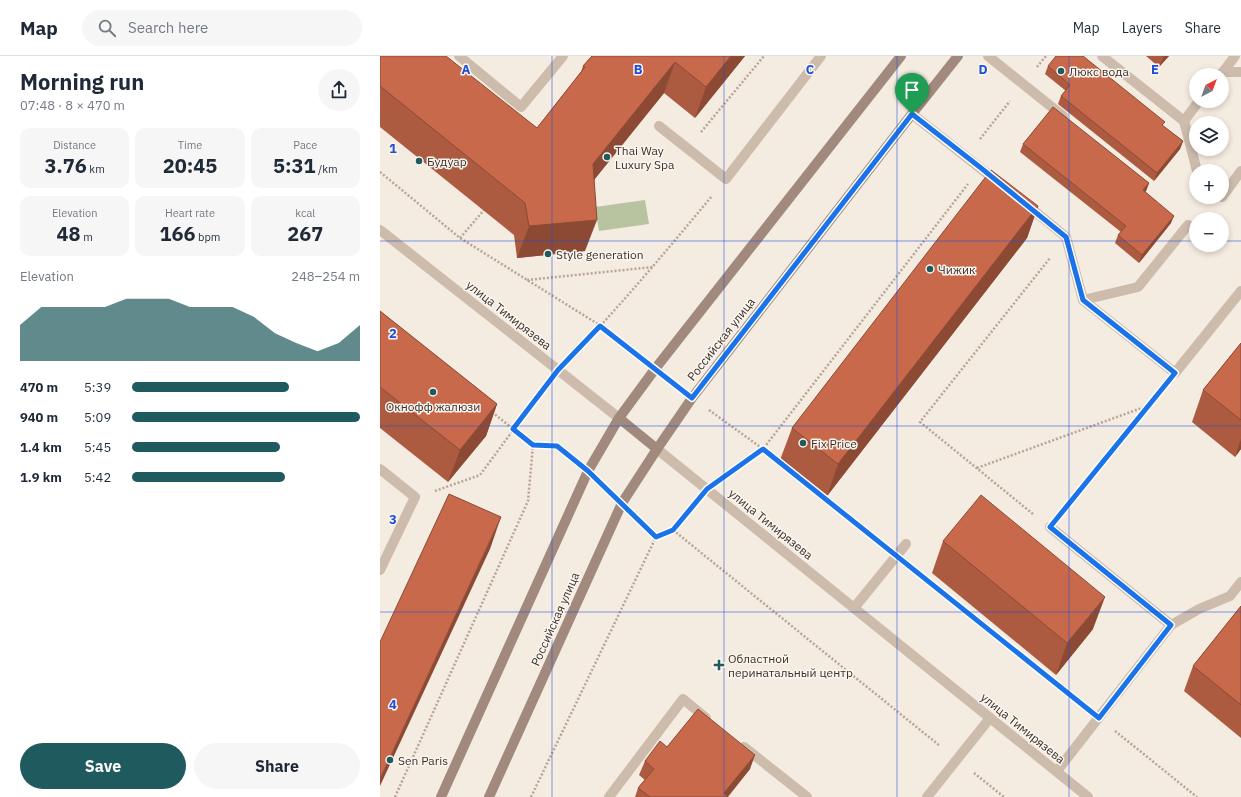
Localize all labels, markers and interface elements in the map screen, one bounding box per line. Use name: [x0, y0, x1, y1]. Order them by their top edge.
search box: [82, 10, 362, 46]
text: Map: [20, 16, 58, 40]
icon: search: [96, 17, 118, 39]
text: Search here: [128, 18, 208, 37]
text: Map: [1073, 19, 1100, 37]
text: Layers: [1122, 19, 1163, 37]
text: Share: [1185, 19, 1221, 37]
text: A: [462, 61, 471, 78]
text: B: [634, 61, 643, 78]
text: C: [806, 61, 815, 78]
text: D: [978, 61, 988, 78]
text: E: [1151, 61, 1159, 78]
place label: Люкс вода: [1069, 64, 1129, 79]
marker: Люкс вода: [1056, 66, 1066, 76]
text: Morning run: [20, 67, 144, 96]
north arrow: [1189, 68, 1229, 108]
map controls: [1189, 68, 1229, 252]
button: share: [318, 69, 360, 111]
pin: [895, 73, 929, 114]
icon: arrive: [901, 79, 923, 101]
text: 07:48 · 8 × 470 m: [20, 97, 125, 114]
button: layers: [1189, 116, 1229, 156]
text: Distance: [53, 138, 96, 152]
text: Time: [178, 138, 202, 152]
text: Pace: [293, 138, 317, 152]
text: 1: [389, 140, 397, 157]
place label: Thai Way Luxury Spa: [615, 143, 675, 172]
text: 3.76: [45, 152, 87, 179]
text: 20:45: [163, 152, 217, 179]
text: 5:31: [273, 152, 316, 179]
marker: Thai Way Luxury Spa: [602, 152, 612, 162]
place label: Будуар: [427, 154, 467, 169]
marker: Будуар: [414, 156, 424, 166]
text: km: [87, 162, 105, 176]
text: /km: [316, 162, 338, 176]
button: +: [1189, 164, 1229, 204]
text: Elevation: [52, 206, 97, 220]
text: Heart rate: [165, 206, 215, 220]
text: kcal: [295, 206, 315, 220]
button: −: [1189, 212, 1229, 252]
text: 48: [57, 220, 81, 247]
text: 166: [160, 220, 196, 247]
text: 267: [287, 220, 323, 247]
text: m: [81, 230, 93, 244]
text: bpm: [196, 230, 220, 244]
place label: Style generation: [556, 247, 644, 262]
marker: Style generation: [543, 249, 553, 259]
place label: Чижик: [938, 262, 976, 277]
marker: Чижик: [925, 264, 935, 274]
text: Elevation: [20, 268, 74, 285]
text: 248–254 m: [291, 268, 360, 285]
street label: улица Тимирязева: [463, 277, 555, 353]
street label: Российская улица: [684, 294, 758, 384]
text: 2: [389, 325, 397, 342]
text: 470 m: [20, 379, 58, 396]
text: 5:39: [84, 379, 111, 396]
marker: Окнофф жалюзи: [428, 387, 438, 397]
place label: Окнофф жалюзи: [386, 399, 480, 414]
text: 940 m: [20, 409, 58, 426]
text: 5:09: [84, 409, 111, 426]
place label: Fix Price: [811, 436, 857, 451]
marker: Fix Price: [798, 438, 808, 448]
text: 1.4 km: [20, 439, 62, 456]
text: 5:45: [84, 439, 111, 456]
text: 1.9 km: [20, 469, 62, 486]
text: 5:42: [84, 469, 111, 486]
street label: улица Тимирязева: [726, 485, 817, 563]
text: 3: [389, 511, 397, 528]
street label: Российская улица: [528, 569, 583, 668]
place label: Областной перинатальный центр: [728, 651, 853, 680]
marker: Областной перинатальный центр: [713, 659, 725, 671]
street label: улица Тимирязева: [978, 689, 1069, 767]
text: 4: [389, 696, 397, 713]
button: Save: [20, 743, 186, 789]
button: Share: [194, 743, 360, 789]
place label: Sen Paris: [398, 753, 448, 768]
marker: Sen Paris: [385, 755, 395, 765]

